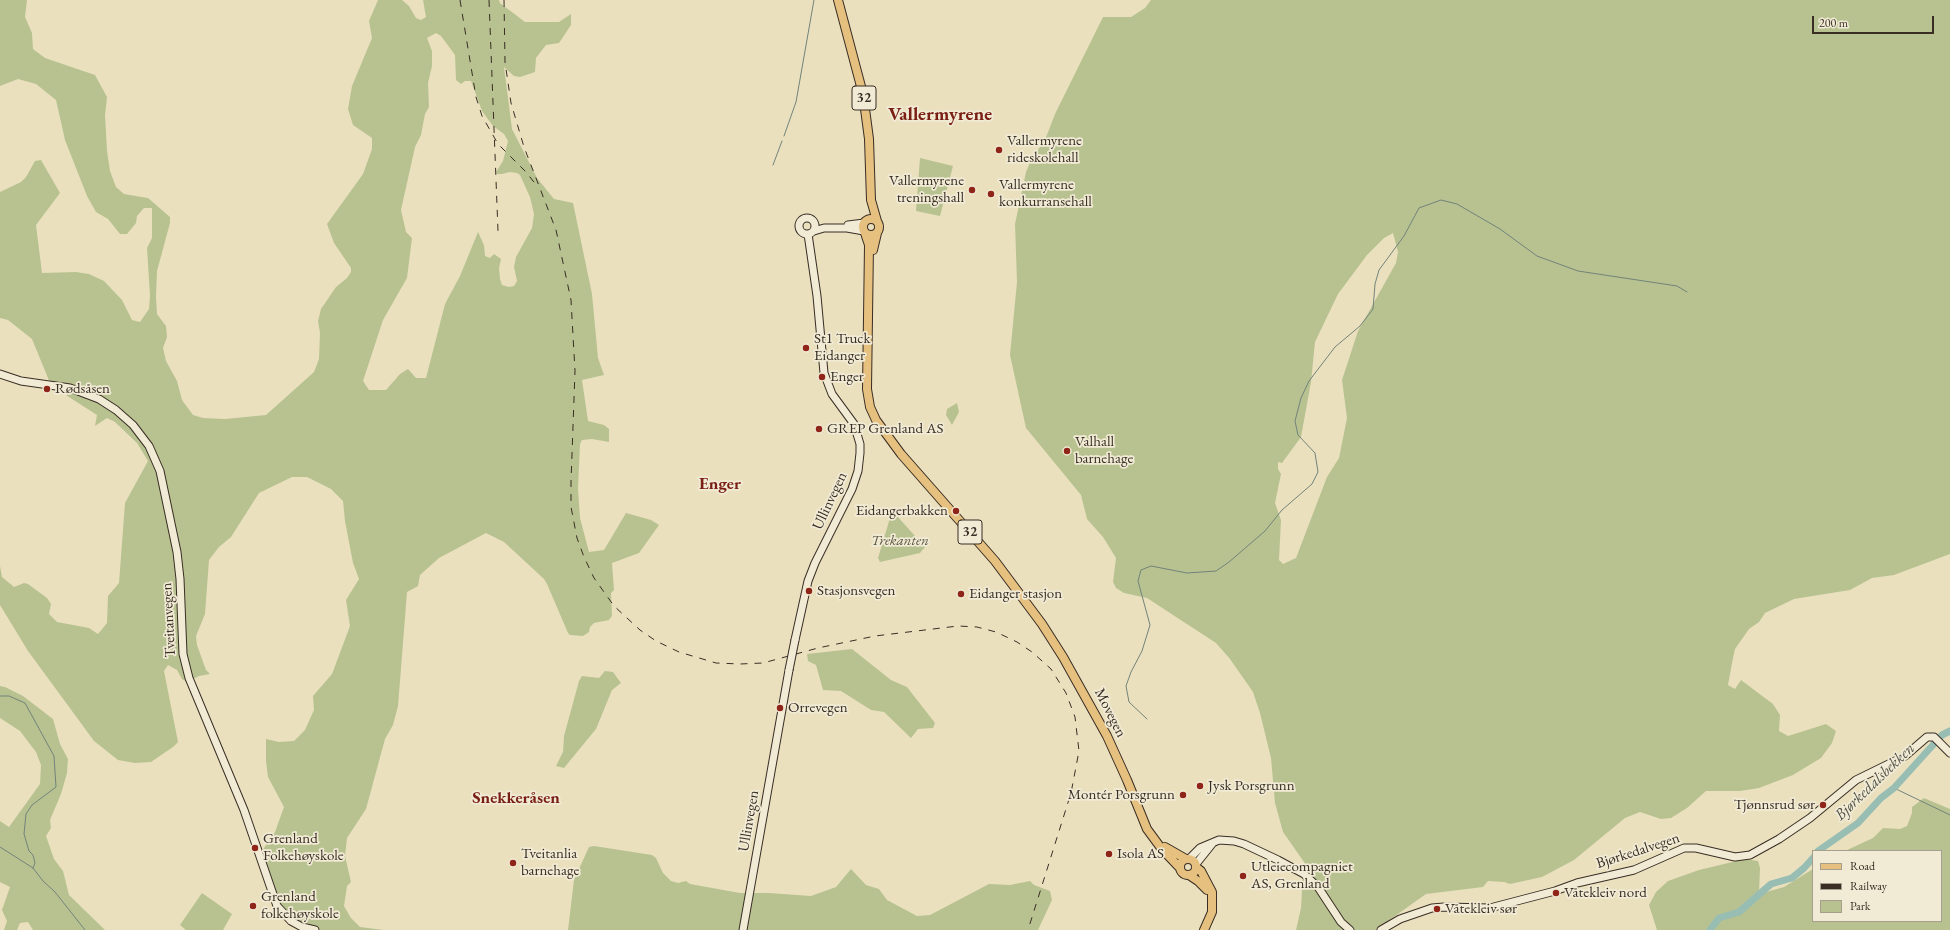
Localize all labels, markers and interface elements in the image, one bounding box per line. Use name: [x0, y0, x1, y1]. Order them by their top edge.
scale bar: [1814, 8, 1936, 34]
text: 200 m: [1819, 15, 1848, 31]
road number: 32: [852, 86, 876, 110]
district label: Vallermyrene: [888, 104, 992, 126]
place label: Vallermyrene rideskolehall: [1007, 132, 1082, 167]
marker: Vallermyrene rideskolehall: [994, 145, 1004, 155]
place label: Vallermyrene treningshall: [889, 172, 964, 207]
place label: Vallermyrene konkurransehall: [999, 176, 1092, 211]
marker: Vallermyrene treningshall: [967, 185, 977, 195]
marker: Vallermyrene konkurransehall: [986, 189, 996, 199]
place label: St1 Truck Eidanger: [814, 330, 870, 365]
marker: St1 Truck Eidanger: [801, 343, 811, 353]
place label: Enger: [830, 368, 864, 386]
marker: Enger: [817, 372, 827, 382]
place label: Rødsåsen: [55, 380, 110, 398]
marker: Rødsåsen: [42, 384, 52, 394]
place label: GREP Grenland AS: [827, 420, 944, 438]
marker: GREP Grenland AS: [814, 424, 824, 434]
place label: Valhall barnehage: [1075, 433, 1133, 468]
marker: Valhall barnehage: [1062, 446, 1072, 456]
street label: Ullinvegen: [809, 469, 851, 533]
district label: Enger: [699, 474, 741, 494]
place label: Eidangerbakken: [856, 502, 948, 520]
marker: Eidangerbakken: [951, 506, 961, 516]
road number: 32: [958, 520, 982, 544]
park label: Trekanten: [871, 532, 929, 550]
street label: Tveitanvegen: [158, 582, 180, 658]
place label: Stasjonsvegen: [817, 582, 895, 600]
place label: Eidanger stasjon: [969, 585, 1062, 603]
marker: Stasjonsvegen: [804, 586, 814, 596]
marker: Eidanger stasjon: [956, 589, 966, 599]
street label: Movegen: [1090, 685, 1130, 741]
place label: Orrevegen: [788, 699, 848, 717]
marker: Orrevegen: [775, 703, 785, 713]
water label: Bjørkedalsbekken: [1831, 739, 1919, 825]
place label: Jysk Porsgrunn: [1208, 777, 1295, 795]
marker: Jysk Porsgrunn: [1195, 781, 1205, 791]
place label: Montér Porsgrunn: [1068, 786, 1175, 804]
district label: Snekkeråsen: [472, 788, 560, 808]
street label: Ullinvegen: [735, 789, 763, 853]
marker: Montér Porsgrunn: [1178, 790, 1188, 800]
place label: Tjønnsrud sør: [1734, 796, 1815, 814]
marker: Tjønnsrud sør: [1818, 800, 1828, 810]
street label: Bjørkedalvegen: [1594, 829, 1682, 873]
place label: Grenland Folkehøyskole: [263, 830, 344, 865]
marker: Grenland Folkehøyskole: [250, 843, 260, 853]
place label: Tveitanlia barnehage: [521, 845, 579, 880]
place label: Isola AS: [1117, 845, 1164, 863]
marker: Isola AS: [1104, 849, 1114, 859]
legend: [1812, 850, 1942, 922]
marker: Tveitanlia barnehage: [508, 858, 518, 868]
place label: Utleiecompagniet AS, Grenland: [1251, 858, 1353, 893]
text: Road: [1850, 858, 1875, 874]
marker: Utleiecompagniet AS, Grenland: [1238, 871, 1248, 881]
text: Railway: [1850, 878, 1887, 894]
place label: Våtekleiv nord: [1564, 884, 1647, 902]
place label: Grenland folkehøyskole: [261, 888, 339, 923]
marker: Våtekleiv nord: [1551, 888, 1561, 898]
text: Park: [1850, 898, 1870, 914]
place label: Våtekleiv sør: [1445, 900, 1517, 918]
marker: Grenland folkehøyskole: [248, 901, 258, 911]
marker: Våtekleiv sør: [1432, 904, 1442, 914]

